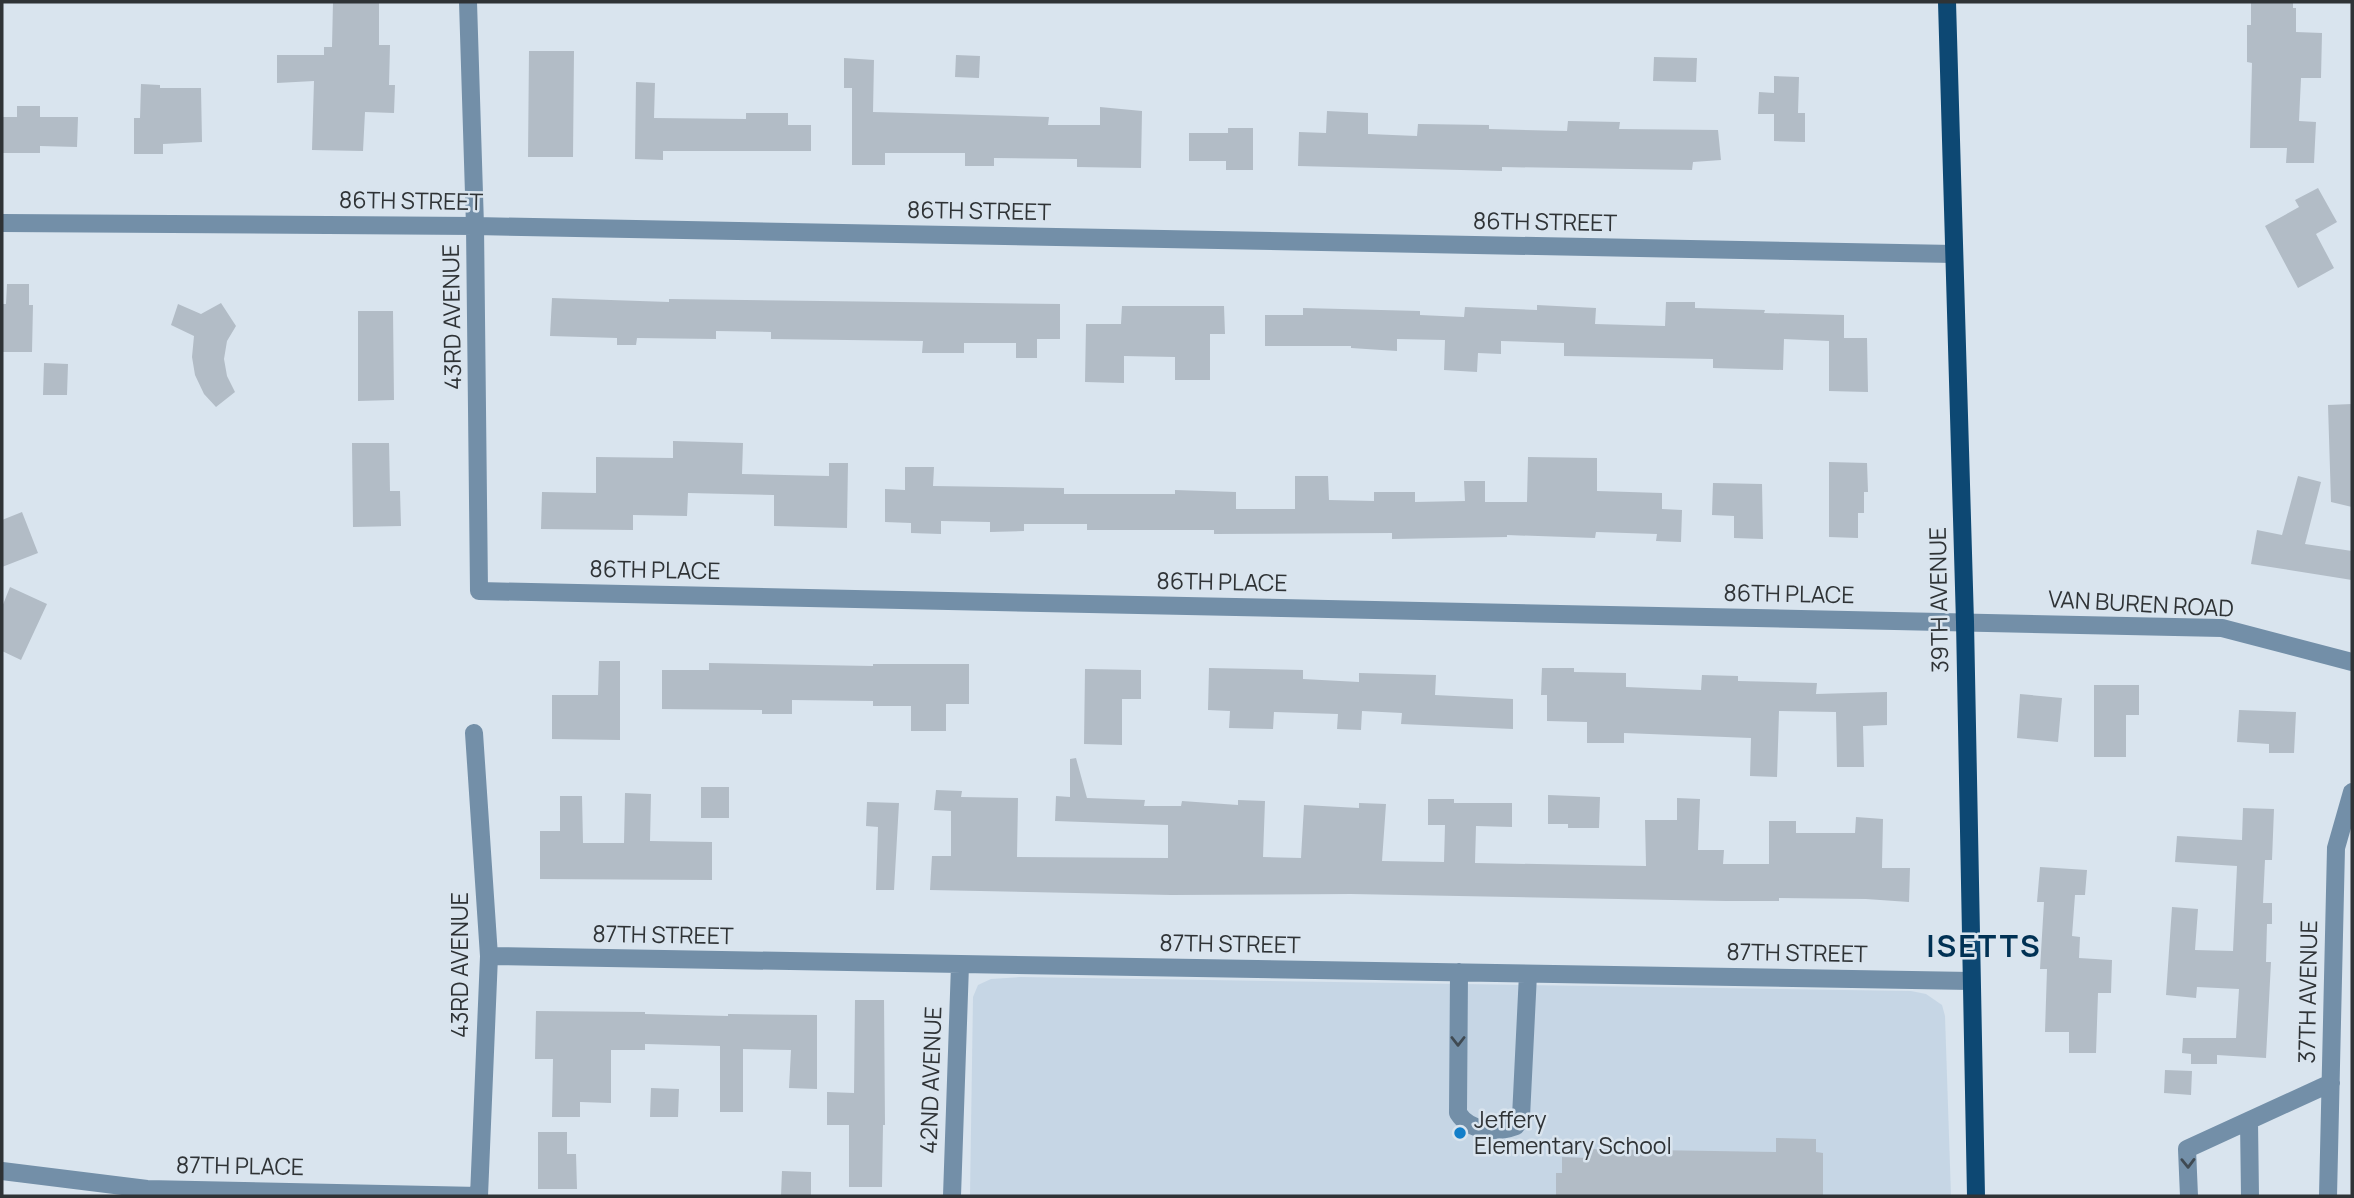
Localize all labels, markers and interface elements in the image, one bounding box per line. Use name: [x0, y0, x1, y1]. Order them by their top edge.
street label: 86TH STREET: [339, 183, 484, 217]
street label: 86TH STREET: [907, 193, 1052, 227]
street label: 86TH STREET: [1473, 204, 1618, 238]
street label: 43RD AVENUE: [434, 244, 468, 390]
street label: 39TH AVENUE: [1921, 527, 1955, 673]
street label: 86TH PLACE: [589, 552, 721, 586]
street label: 86TH PLACE: [1156, 564, 1288, 598]
street label: 86TH PLACE: [1723, 576, 1855, 610]
street label: VAN BUREN ROAD: [2047, 582, 2235, 624]
street label: 43RD AVENUE: [443, 892, 475, 1038]
street label: 87TH STREET: [592, 917, 734, 951]
street label: 37TH AVENUE: [2290, 920, 2324, 1064]
district label: ISETTS: [1926, 925, 2042, 966]
street label: 87TH STREET: [1159, 926, 1301, 960]
street label: 87TH STREET: [1726, 935, 1868, 969]
street label: 42ND AVENUE: [911, 1006, 949, 1154]
one-way arrow: [1450, 1036, 1466, 1046]
place label: Jeffery Elementary School: [1474, 1103, 1672, 1161]
marker: Jeffery Elementary School: [1452, 1125, 1468, 1141]
street label: 87TH PLACE: [176, 1148, 304, 1182]
one-way arrow: [2180, 1159, 2196, 1169]

